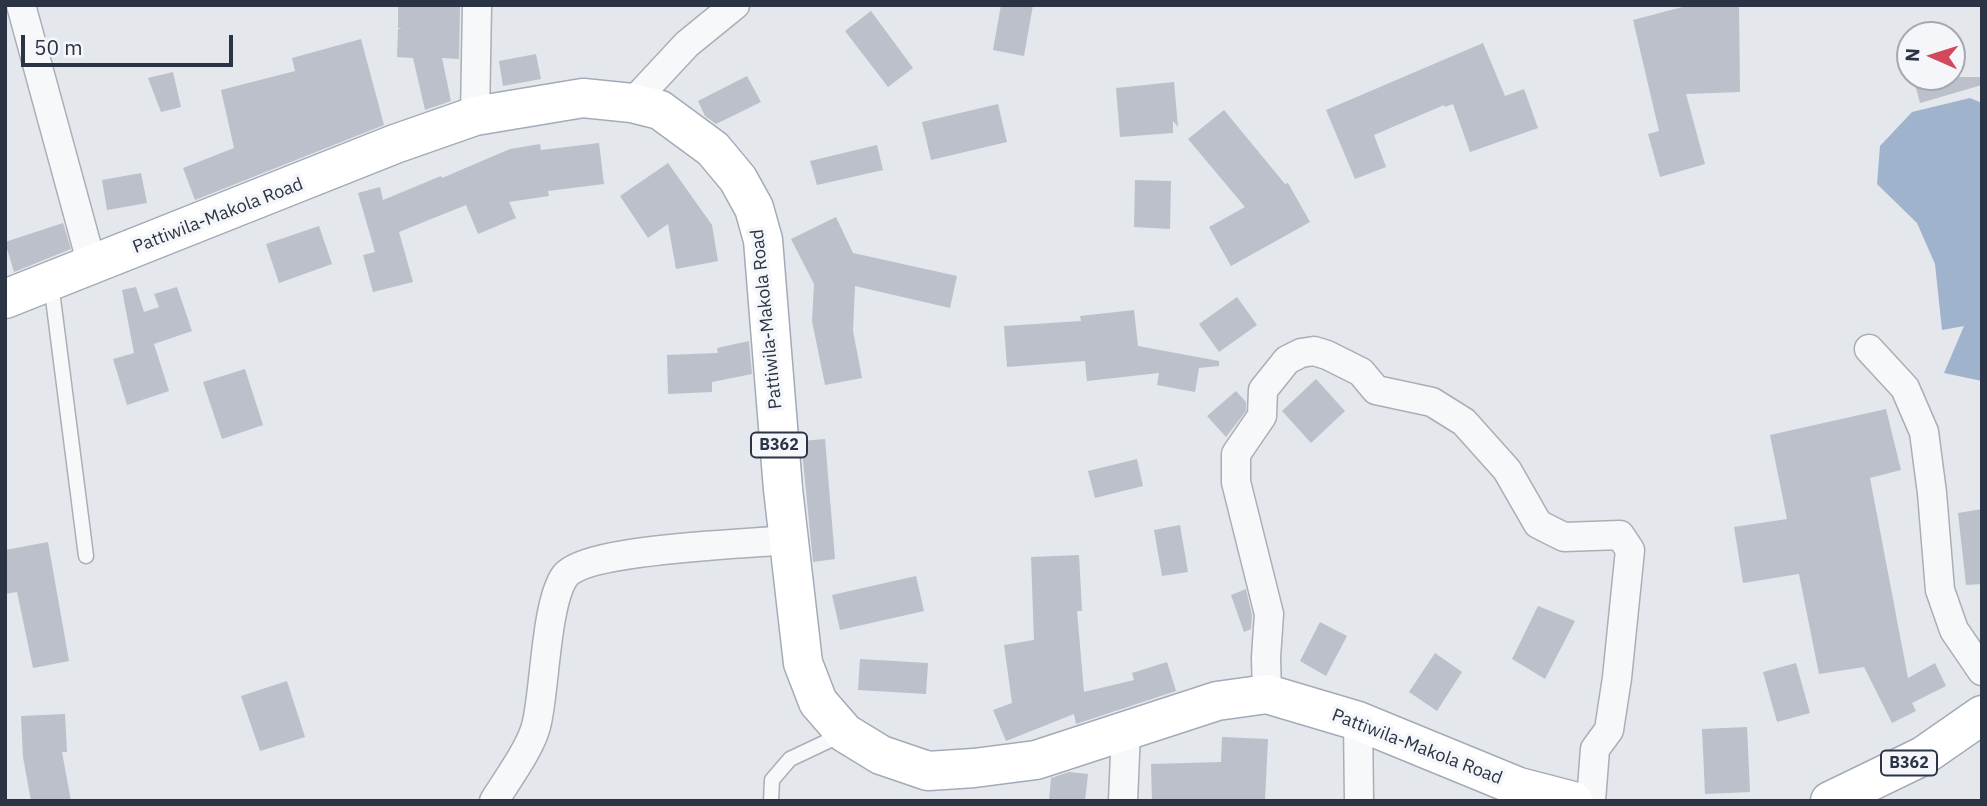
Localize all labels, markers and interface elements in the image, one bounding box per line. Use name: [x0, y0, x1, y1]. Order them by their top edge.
scale bar: [24, 21, 236, 65]
north arrow: [1896, 21, 1966, 91]
text: 50 m: [34, 33, 83, 61]
text: N: [1900, 48, 1924, 63]
street label: Pattiwila-Makola Road: [130, 174, 306, 258]
street label: Pattiwila-Makola Road: [747, 228, 787, 410]
road number: B362: [751, 432, 807, 458]
street label: Pattiwila-Makola Road: [1329, 705, 1505, 789]
road number: B362: [1881, 750, 1937, 776]

